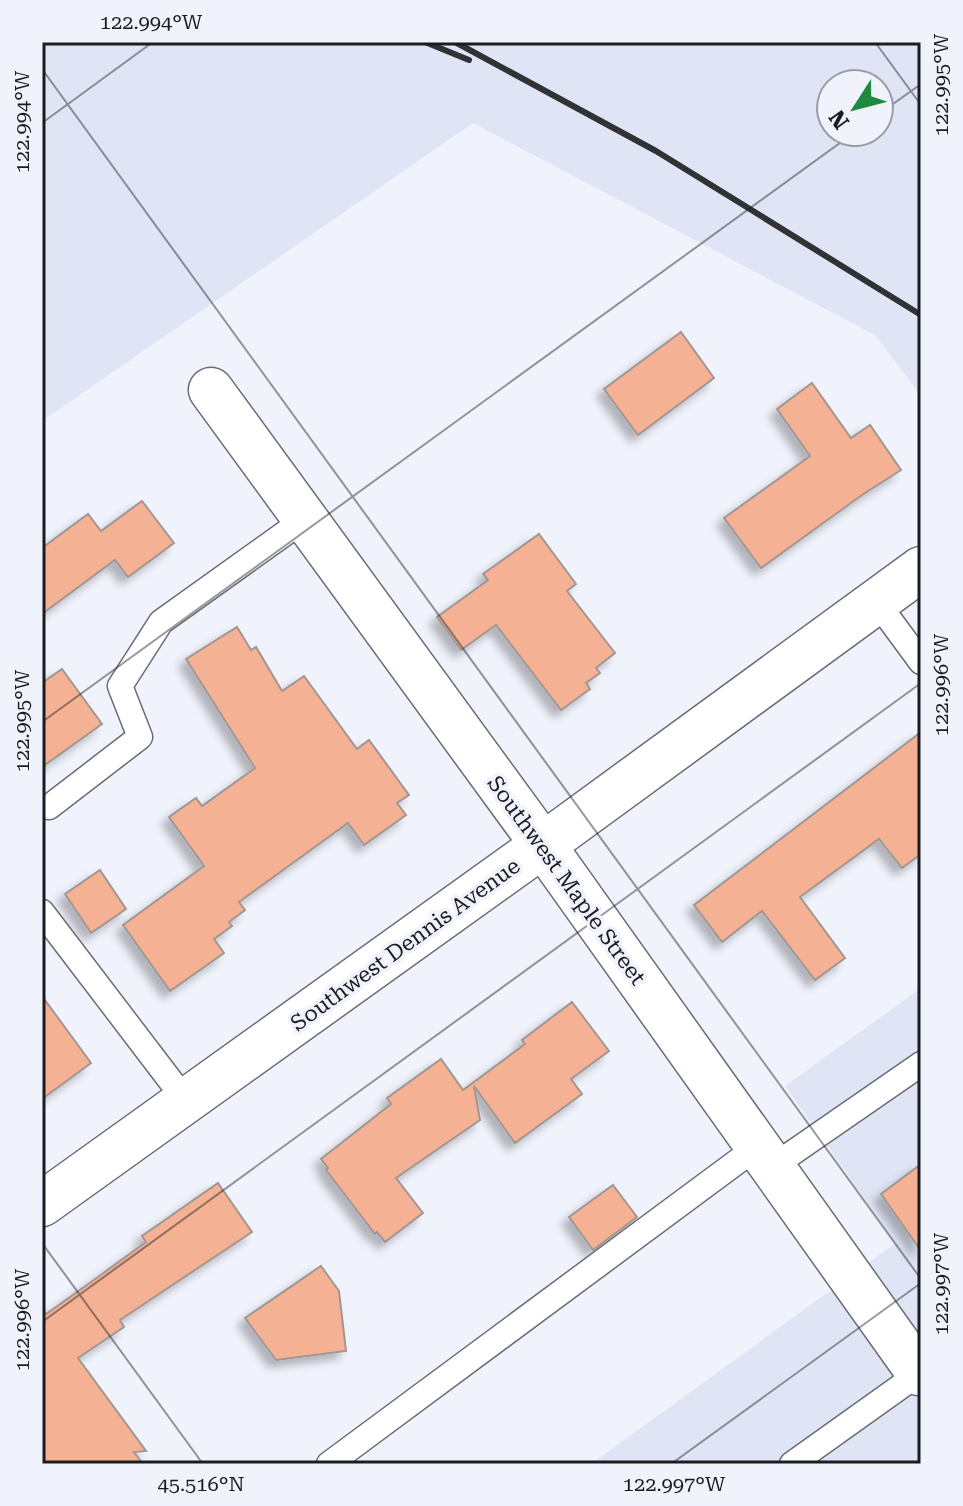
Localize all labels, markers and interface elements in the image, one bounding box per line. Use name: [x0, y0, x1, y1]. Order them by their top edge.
text: 122.994°W: [100, 10, 203, 34]
text: 122.995°W: [929, 33, 953, 136]
north arrow: [815, 68, 895, 148]
text: 122.994°W: [10, 70, 34, 173]
text: N: [824, 105, 854, 134]
text: 122.996°W: [929, 633, 953, 736]
text: 122.995°W: [10, 669, 34, 772]
street label: Southwest Maple Street: [482, 771, 651, 990]
street label: Southwest Dennis Avenue: [286, 853, 525, 1036]
text: 122.997°W: [929, 1232, 953, 1335]
text: 122.996°W: [10, 1268, 34, 1371]
text: 45.516°N: [158, 1472, 244, 1496]
text: 122.997°W: [623, 1472, 726, 1496]

